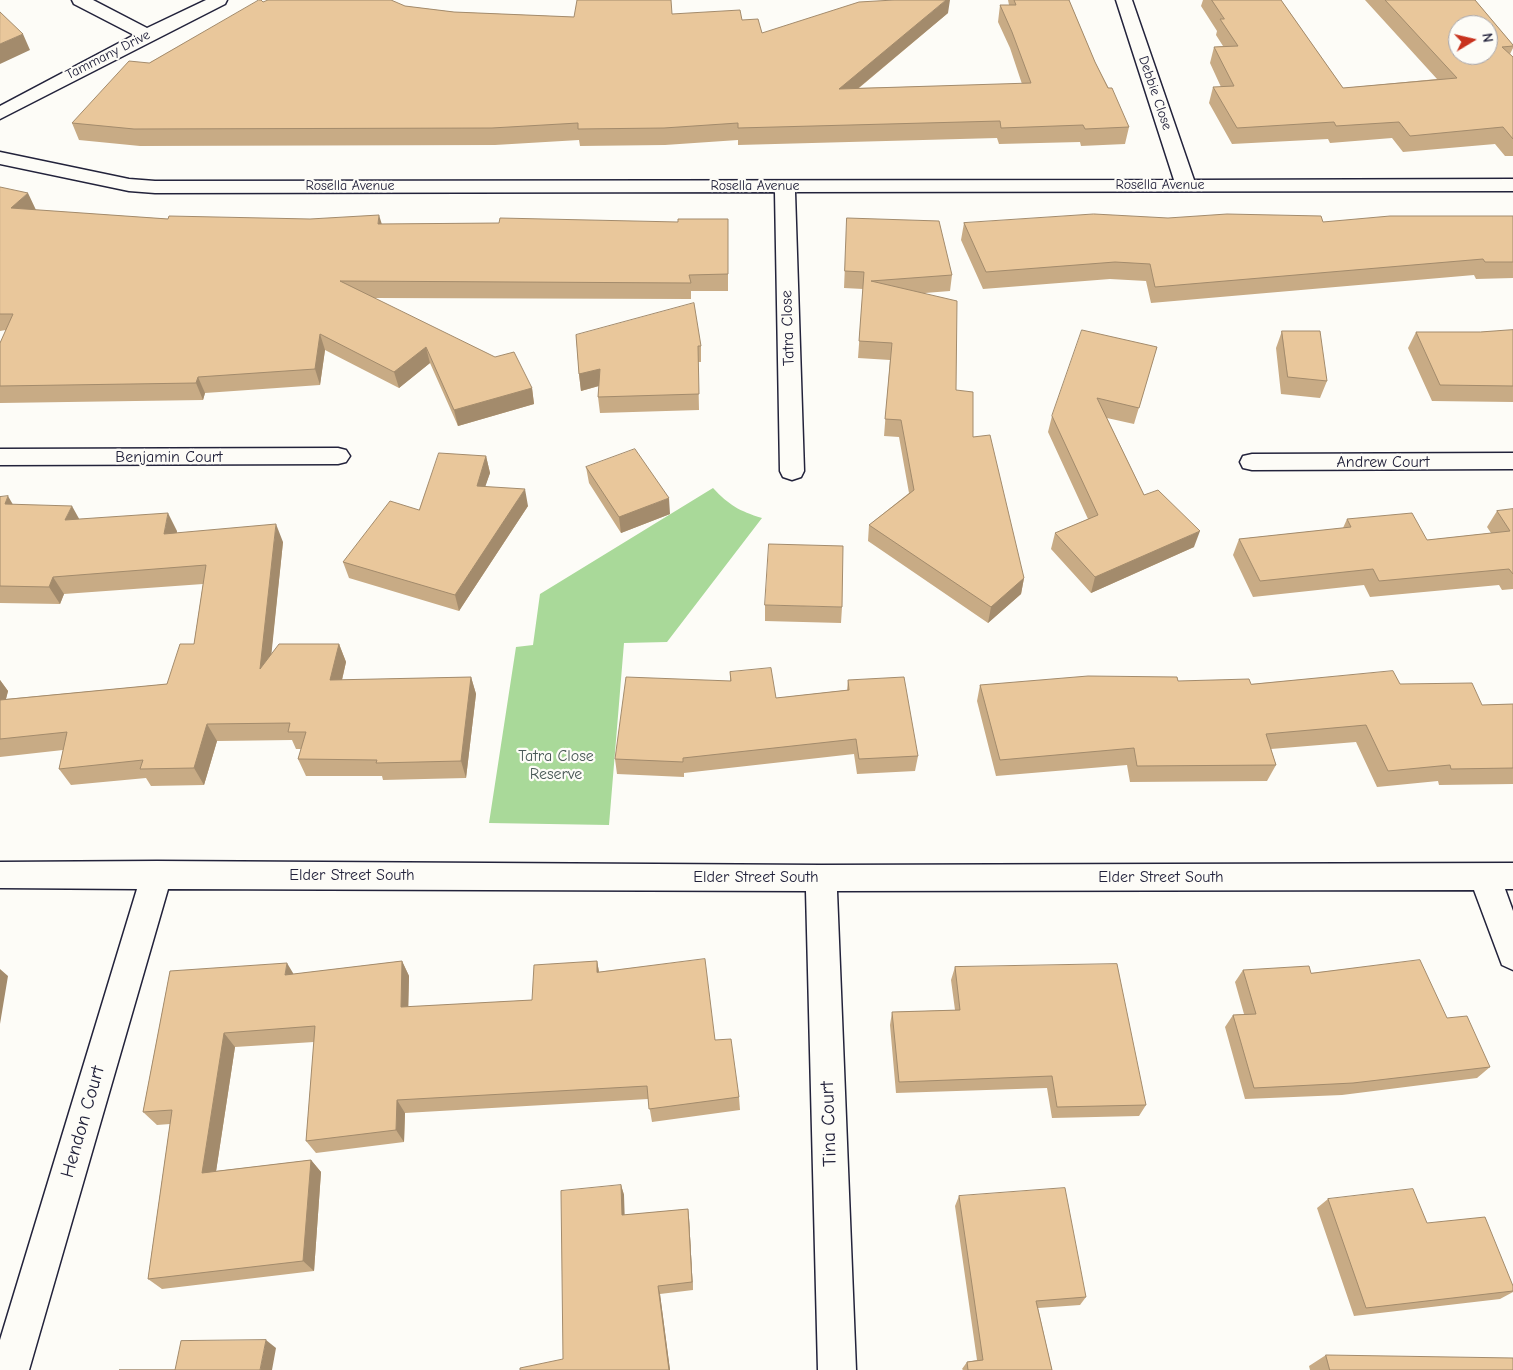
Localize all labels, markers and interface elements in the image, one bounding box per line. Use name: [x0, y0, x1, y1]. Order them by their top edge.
north arrow: [1448, 15, 1498, 65]
street label: Tammany Drive: [63, 27, 153, 83]
text: N: [1478, 32, 1496, 44]
street label: Debbie Close: [1134, 54, 1176, 132]
street label: Rosella Avenue: [1116, 177, 1204, 193]
street label: Rosella Avenue: [306, 178, 394, 194]
street label: Rosella Avenue: [711, 178, 799, 194]
street label: Tatra Close: [777, 290, 799, 366]
street label: Benjamin Court: [115, 447, 223, 467]
street label: Andrew Court: [1337, 452, 1429, 472]
park label: Tatra Close Reserve: [518, 746, 594, 784]
street label: Elder Street South: [289, 865, 415, 885]
street label: Elder Street South: [693, 867, 819, 887]
street label: Elder Street South: [1098, 867, 1224, 887]
street label: Hendon Court: [56, 1064, 110, 1180]
street label: Tina Court: [816, 1081, 842, 1167]

